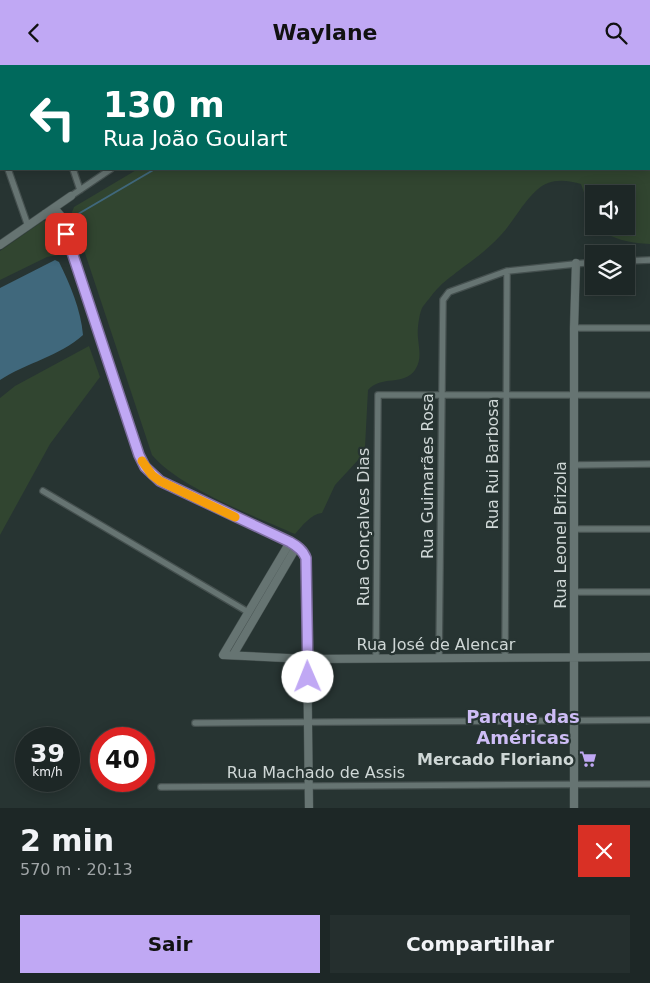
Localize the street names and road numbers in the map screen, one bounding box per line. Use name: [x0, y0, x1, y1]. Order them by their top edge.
street label: Rua Guimarães Rosa: [418, 393, 437, 559]
street label: Rua Rui Barbosa: [483, 399, 502, 529]
street label: Rua Gonçalves Dias: [354, 448, 373, 606]
street label: Rua Leonel Brizola: [551, 461, 570, 609]
street label: Rua José de Alencar: [357, 635, 516, 654]
street label: Rua Machado de Assis: [227, 763, 405, 782]

